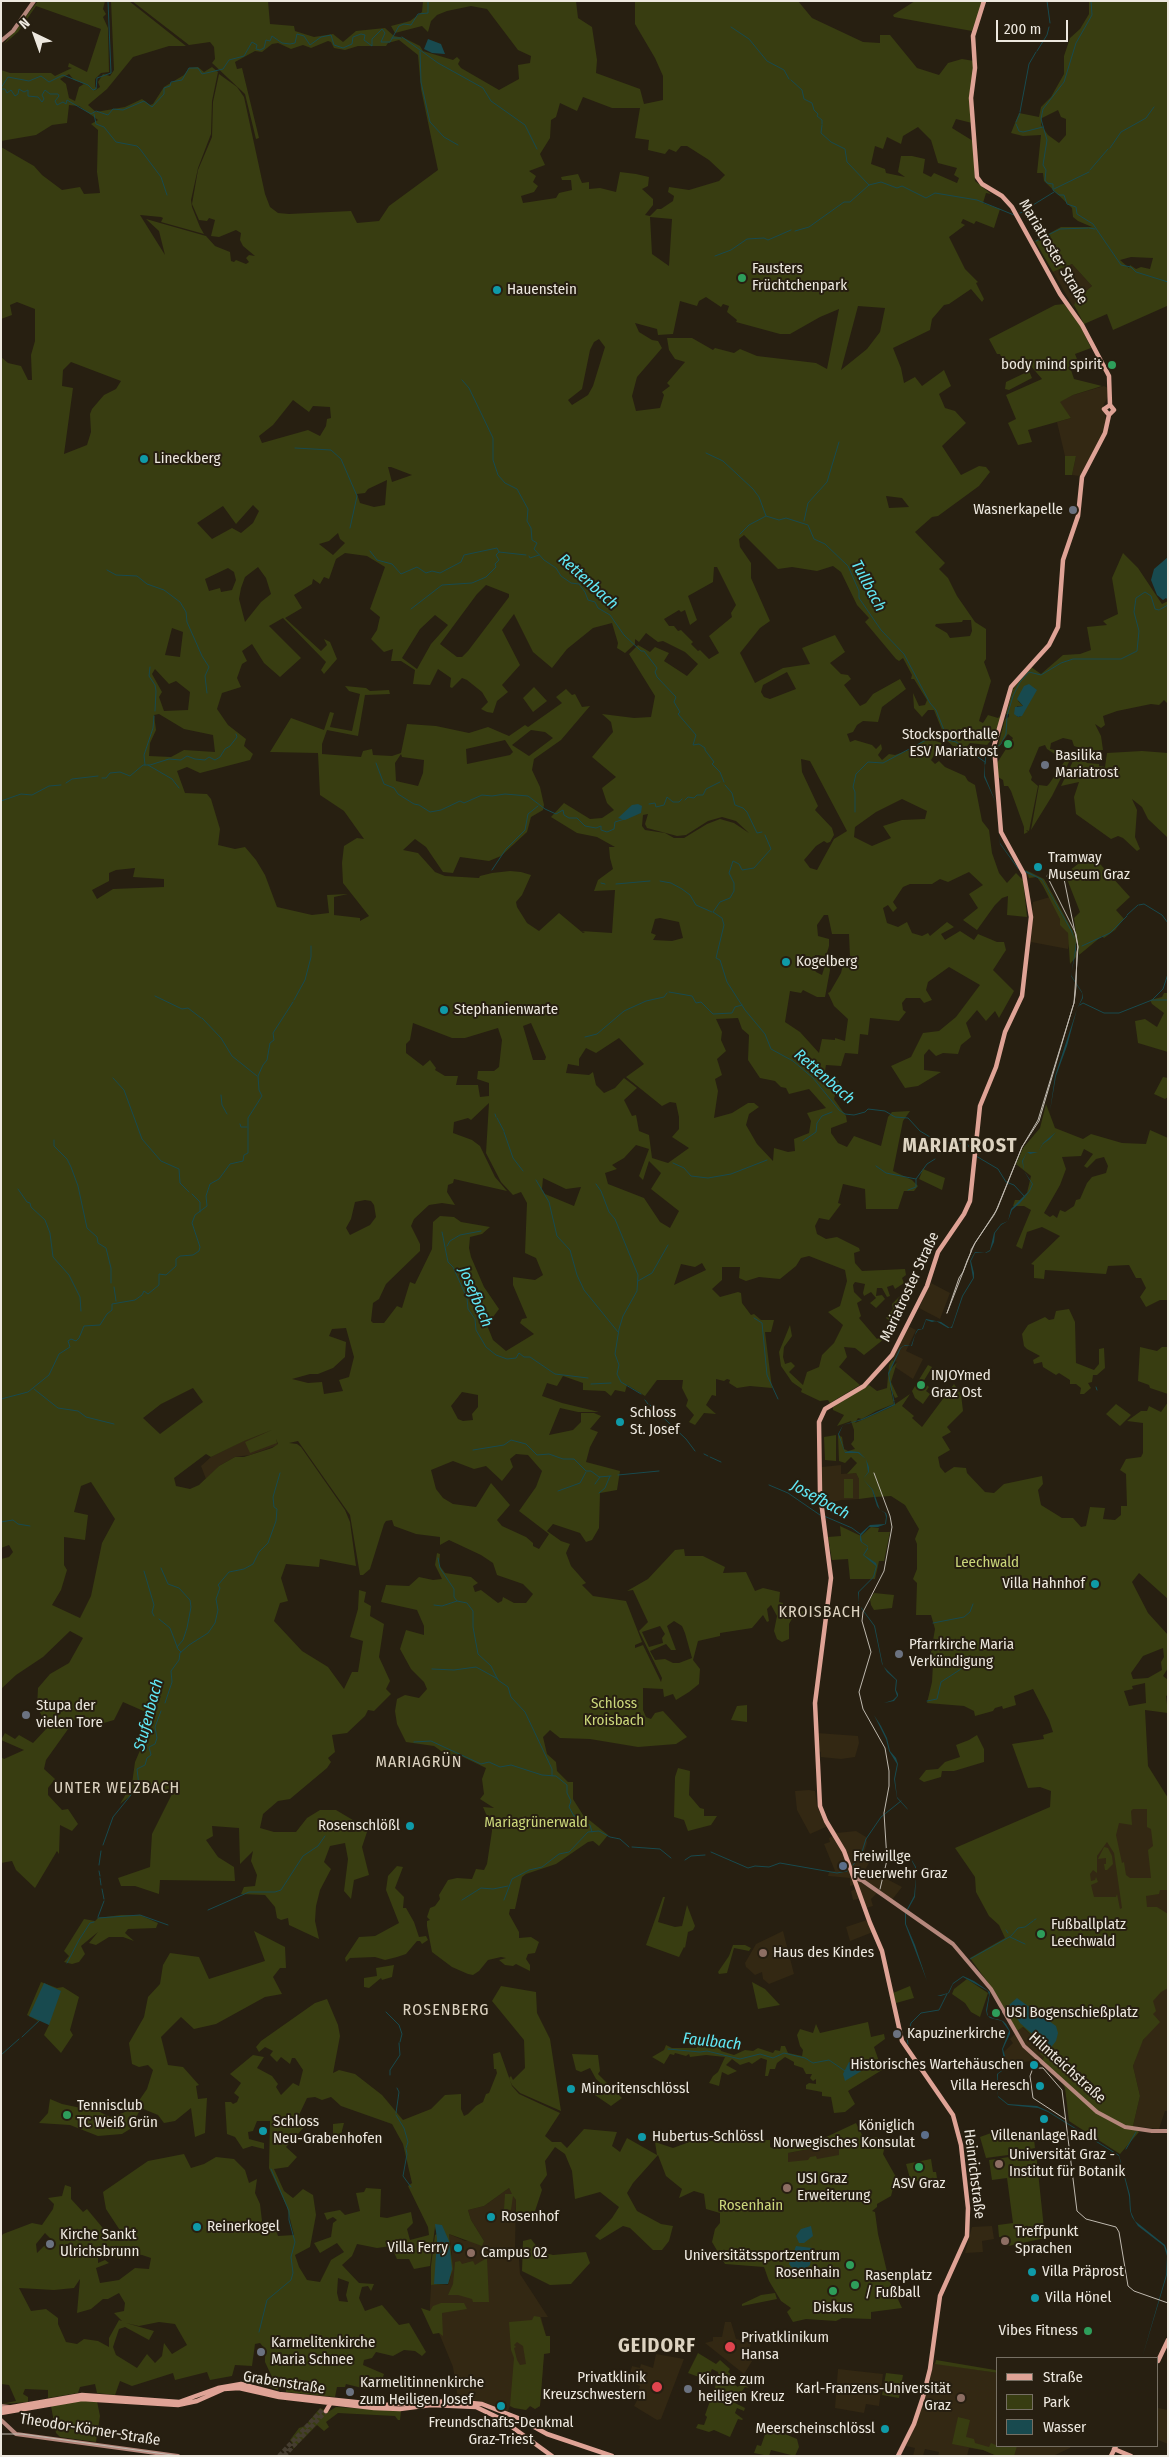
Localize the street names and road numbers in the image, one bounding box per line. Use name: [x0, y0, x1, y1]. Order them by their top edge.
street label: Mariatroster Straße: [1015, 196, 1091, 308]
street label: Mariatroster Straße: [877, 1229, 943, 1345]
street label: Hilmteichstraße: [1025, 2029, 1109, 2107]
street label: Heinrichstraße: [960, 2128, 988, 2220]
street label: Grabenstraße: [242, 2368, 326, 2398]
street label: Theodor-Körner-Straße: [18, 2410, 162, 2450]

